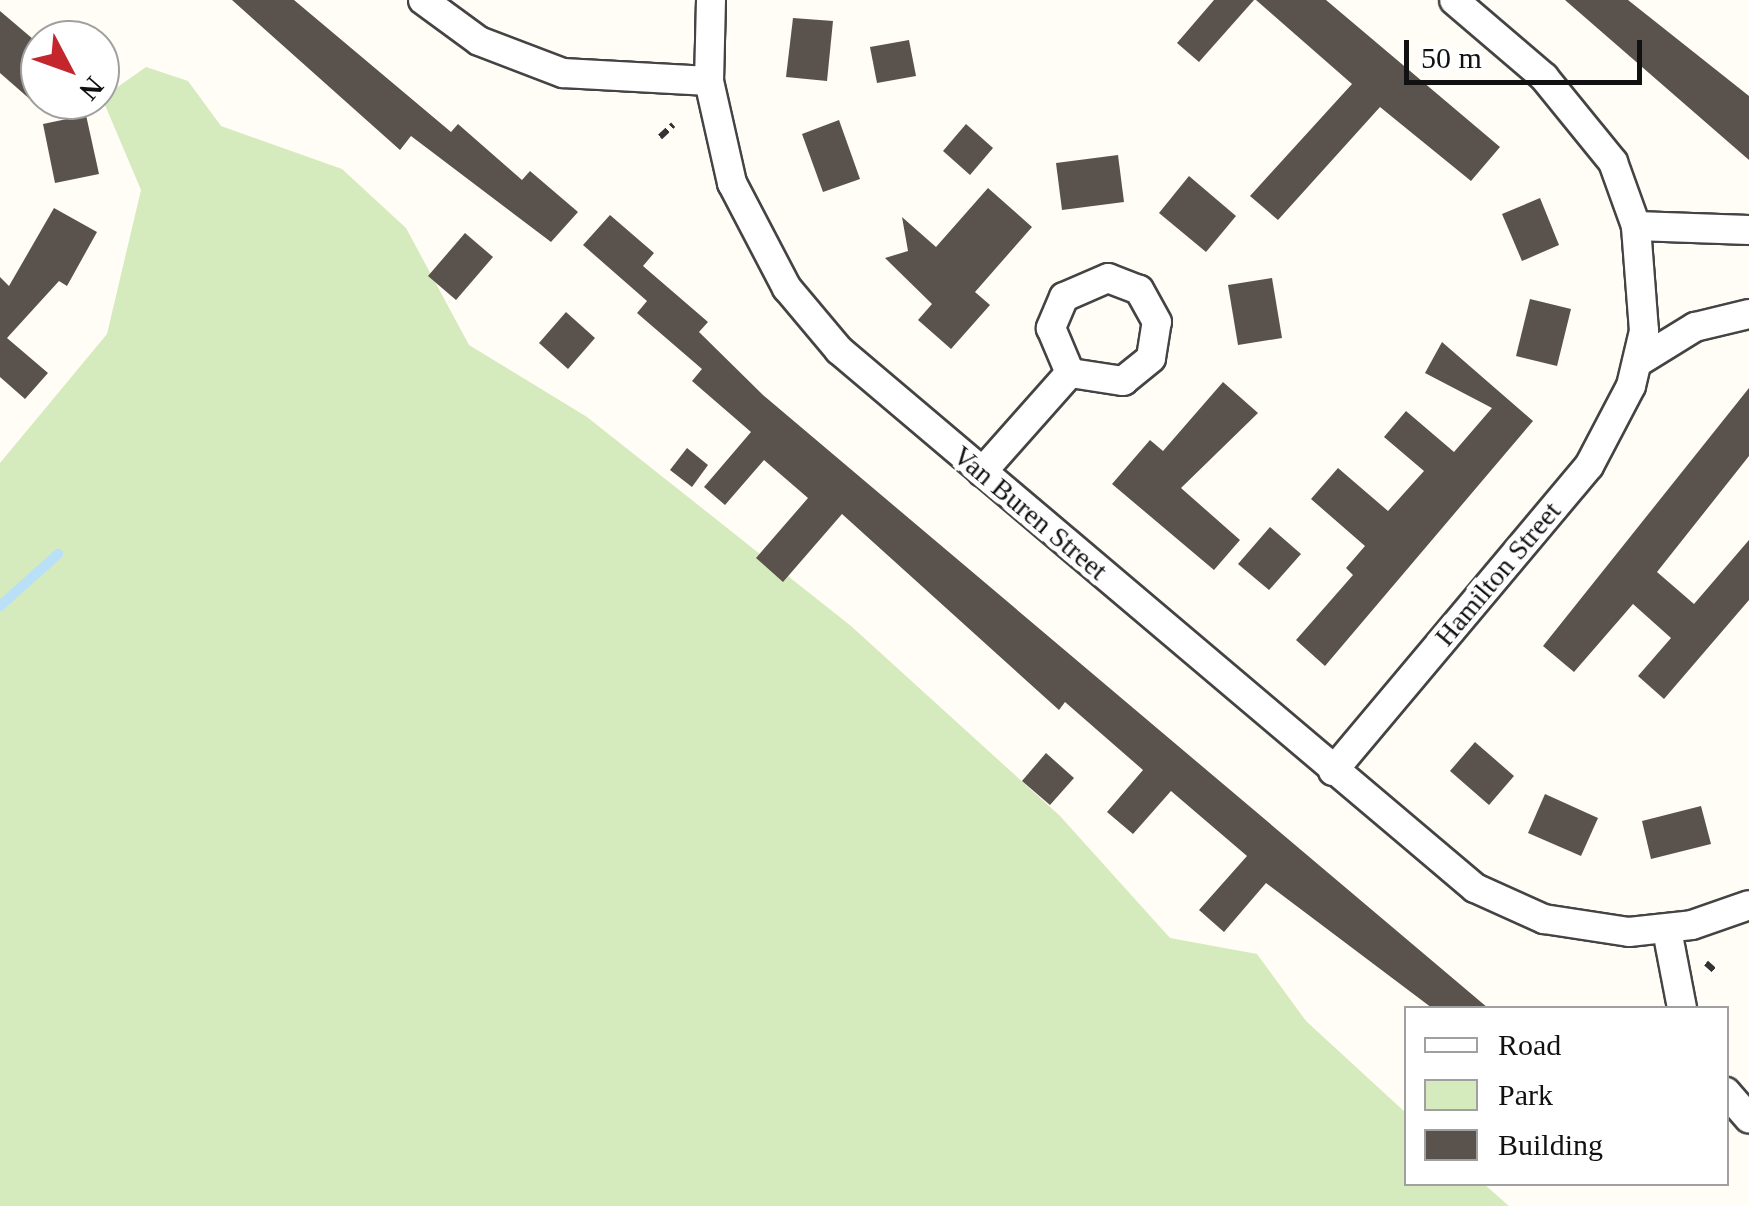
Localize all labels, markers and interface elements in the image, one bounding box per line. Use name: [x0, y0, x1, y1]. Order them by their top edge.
north arrow: [20, 20, 120, 120]
scale bar: [1409, 20, 1646, 82]
text: 50 m: [1421, 41, 1482, 74]
text: N: [73, 71, 110, 106]
street label: Van Buren Street: [946, 439, 1114, 587]
street label: Hamilton Street: [1428, 495, 1568, 653]
legend: [1404, 1006, 1729, 1186]
text: Road: [1498, 1028, 1561, 1061]
text: Park: [1498, 1078, 1553, 1111]
text: Building: [1498, 1128, 1603, 1161]

